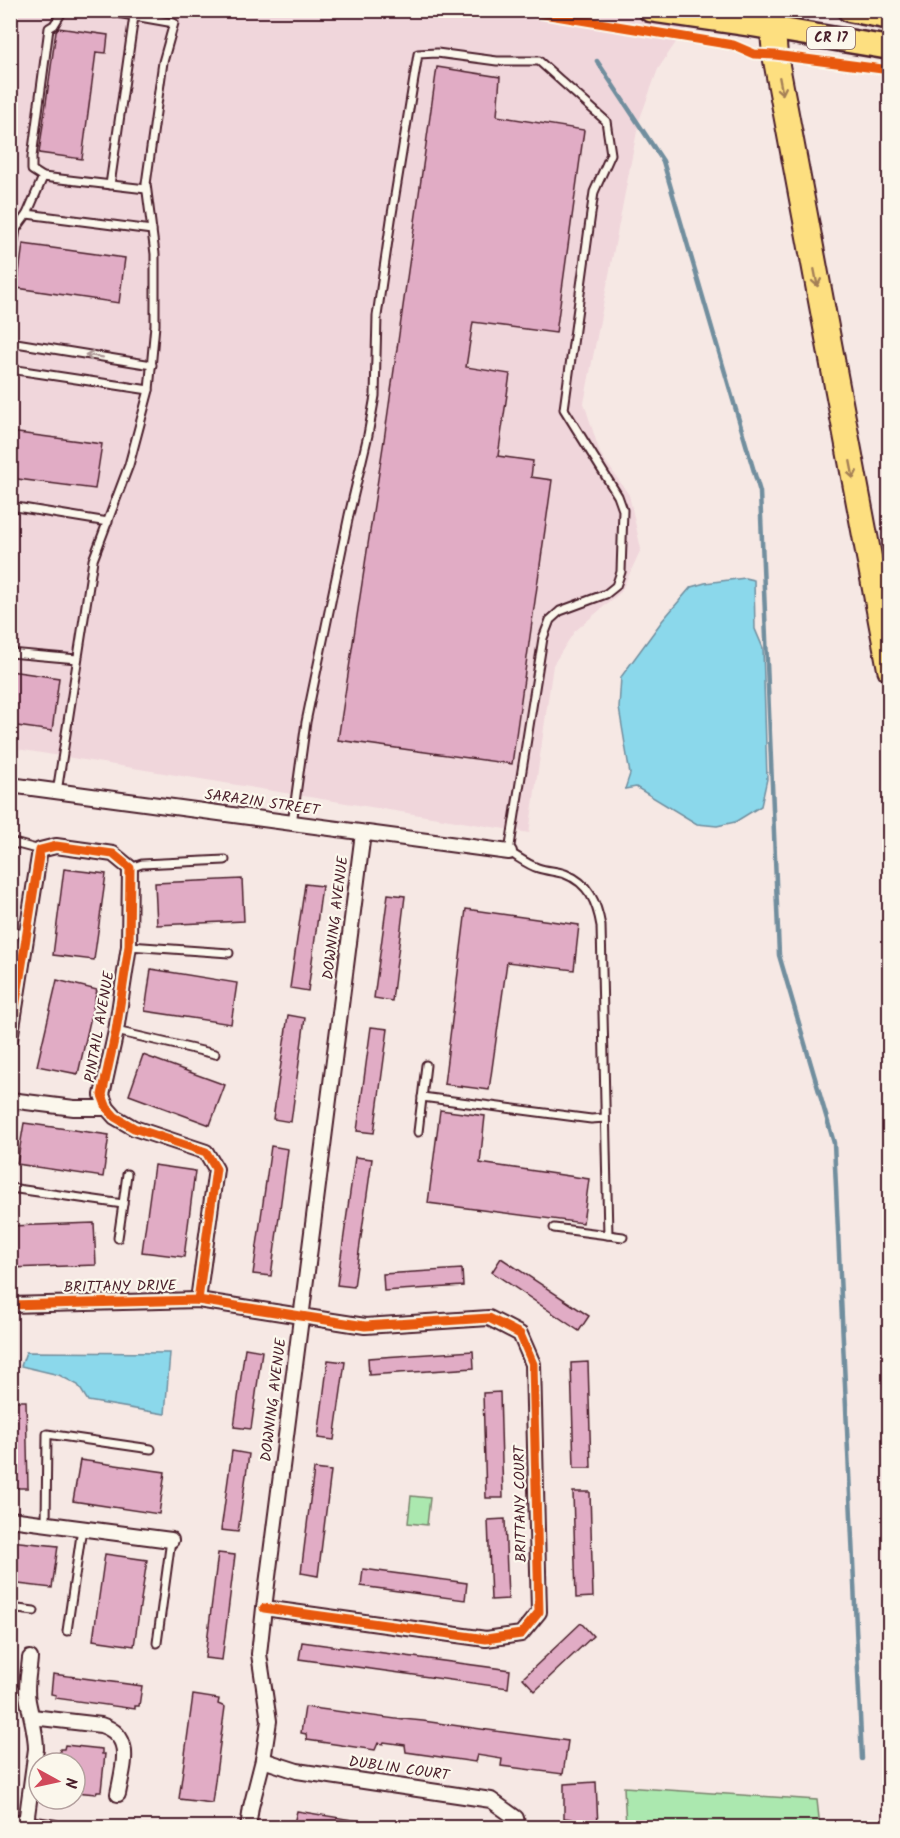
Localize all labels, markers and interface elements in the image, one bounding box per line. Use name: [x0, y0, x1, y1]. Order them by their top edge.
road number: CR 17: [807, 27, 855, 49]
one-way arrow: [775, 76, 786, 95]
one-way arrow: [811, 268, 822, 287]
one-way arrow: [85, 350, 105, 361]
one-way arrow: [847, 459, 858, 479]
street label: SARAZIN STREET: [203, 783, 323, 823]
street label: DOWNING AVENUE: [317, 854, 356, 981]
street label: PINTAIL AVENUE: [78, 968, 122, 1085]
street label: BRITTANY DRIVE: [63, 1274, 178, 1300]
street label: DOWNING AVENUE: [255, 1336, 294, 1463]
street label: BRITTANY COURT: [508, 1443, 534, 1563]
street label: DUBLIN COURT: [347, 1750, 453, 1788]
north arrow: [27, 1751, 87, 1811]
text: N: [57, 1776, 83, 1790]

